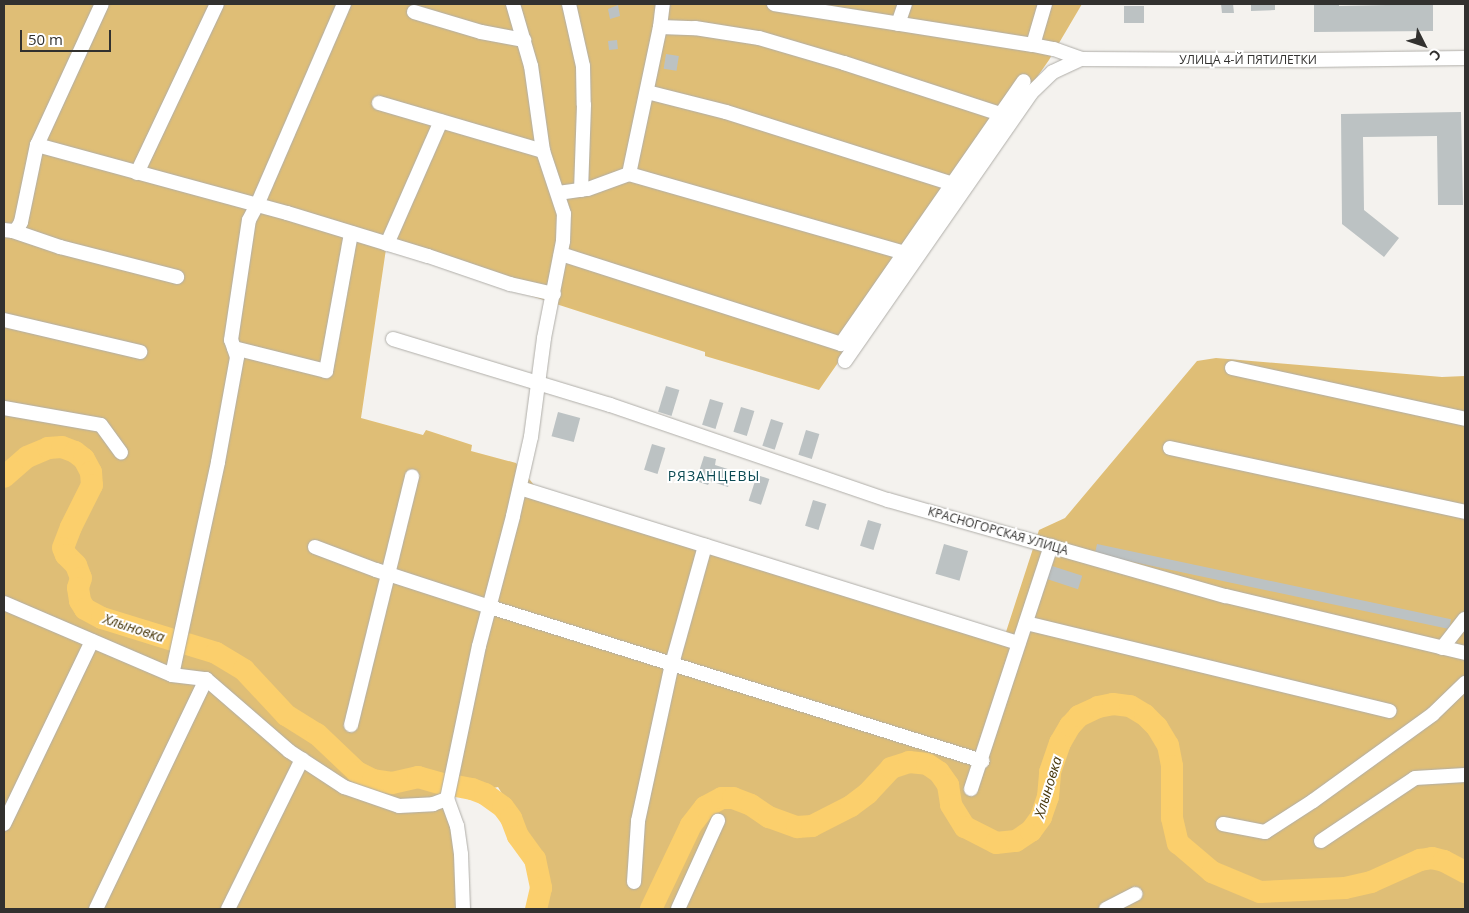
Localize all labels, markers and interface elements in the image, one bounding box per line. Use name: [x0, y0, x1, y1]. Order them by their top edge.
scale bar: [22, 20, 114, 52]
north arrow: [1399, 20, 1449, 70]
text: 50 m: [28, 29, 63, 49]
text: С: [1426, 46, 1446, 65]
street label: УЛИЦА 4-Й ПЯТИЛЕТКИ: [1179, 53, 1317, 67]
district label: РЯЗАНЦЕВЫ: [667, 468, 761, 484]
street label: КРАСНОГОРСКАЯ УЛИЦА: [926, 504, 1070, 558]
water label: Хлыновка: [101, 610, 167, 646]
water label: Хлыновка: [1031, 754, 1065, 820]

